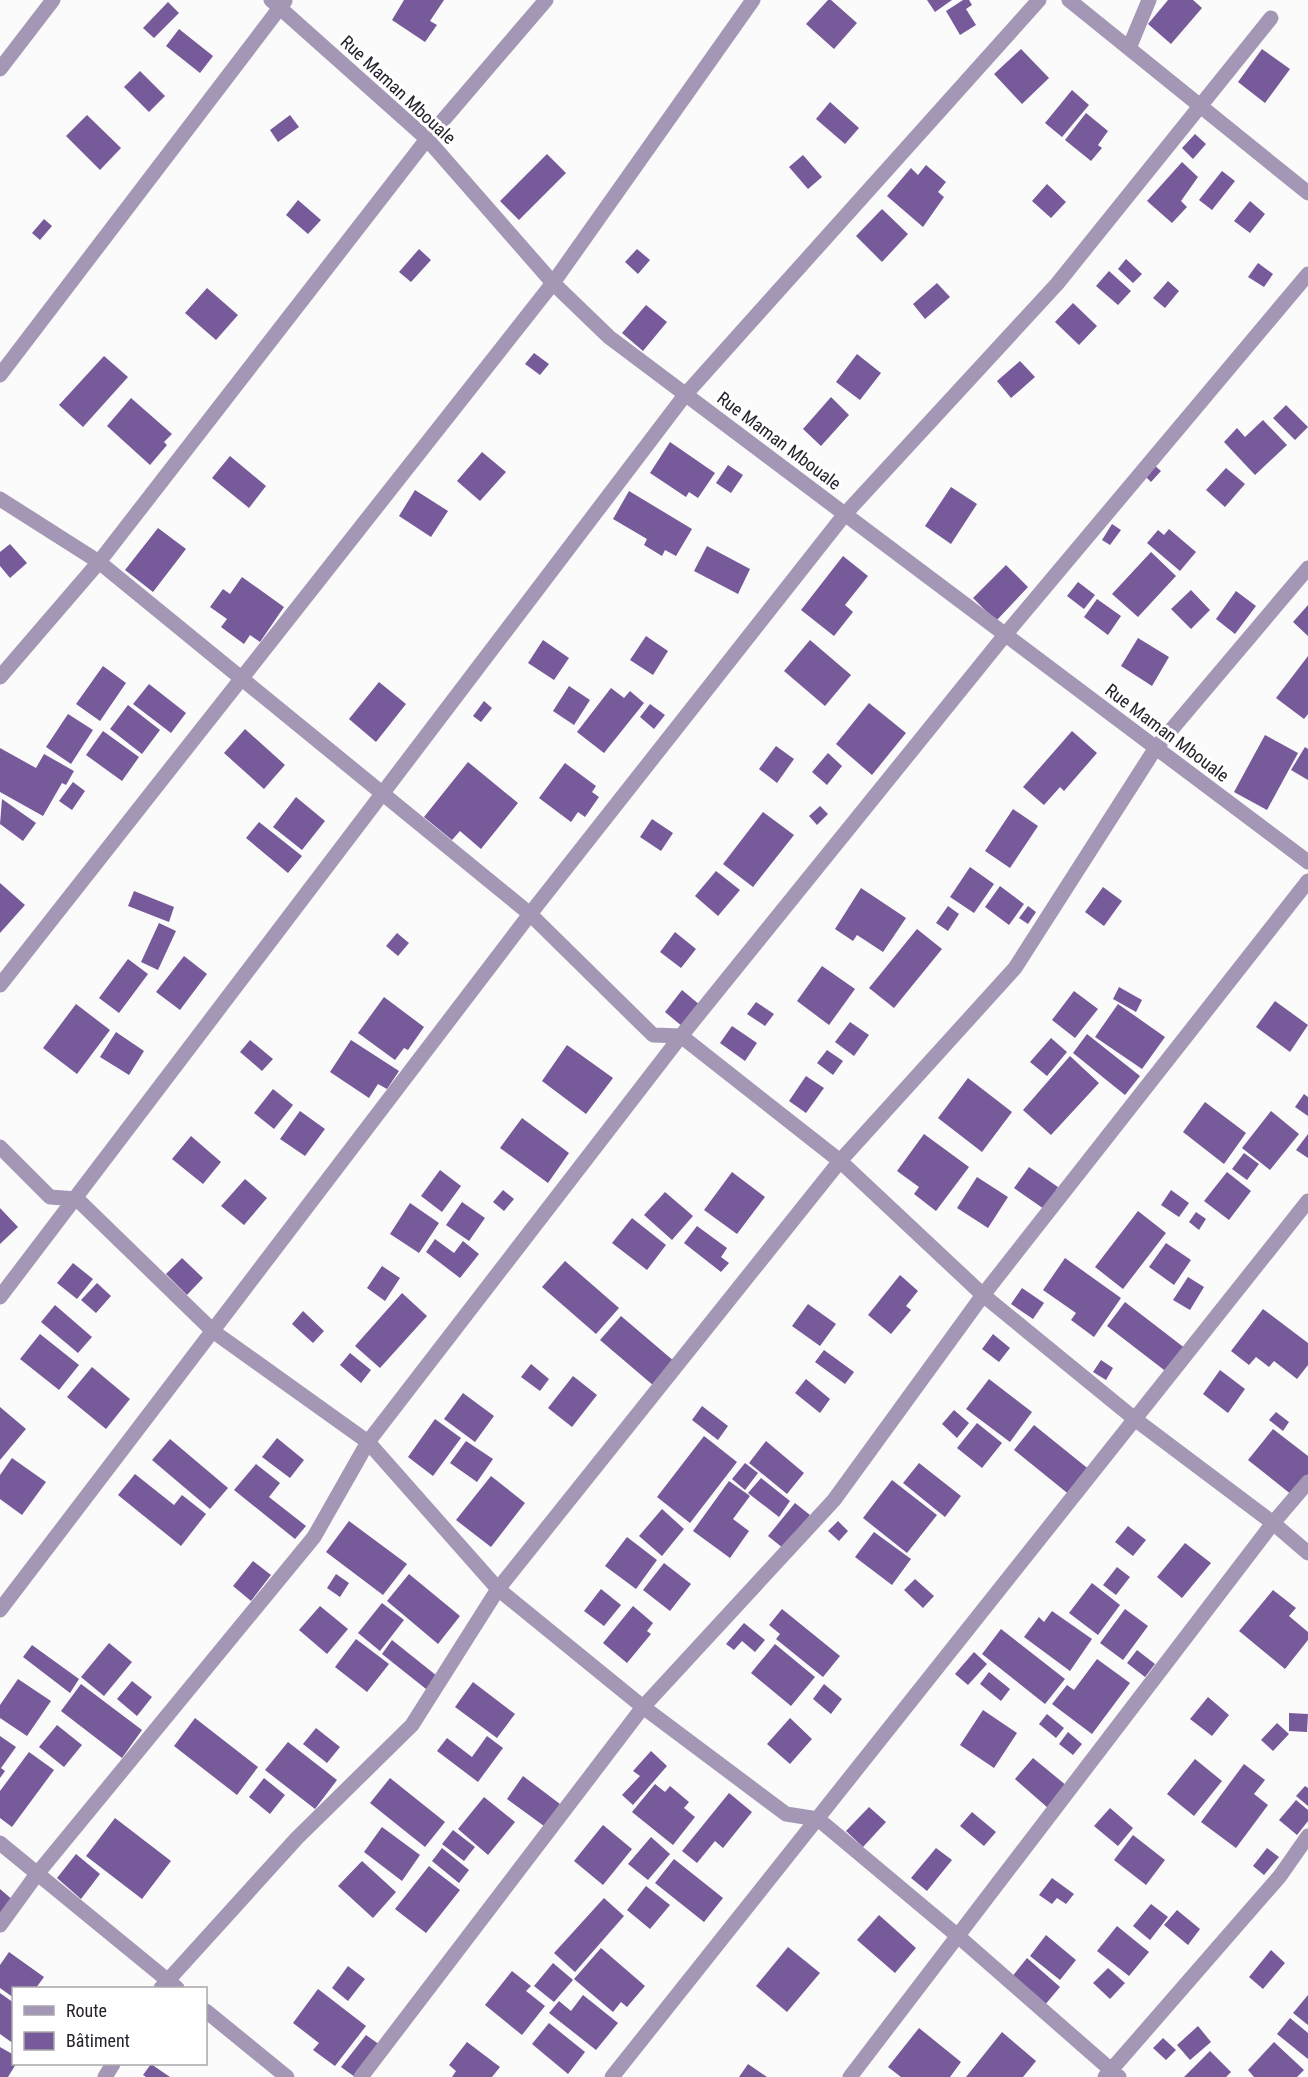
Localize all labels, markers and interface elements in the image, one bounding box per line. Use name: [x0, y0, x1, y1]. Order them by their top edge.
street label: Rue Maman Mbouale: [337, 31, 460, 148]
street label: Rue Maman Mbouale: [713, 387, 845, 494]
street label: Rue Maman Mbouale: [1101, 679, 1233, 786]
legend: [12, 1987, 207, 2065]
text: Route: [66, 2000, 107, 2021]
text: Bâtiment: [66, 2030, 130, 2051]

